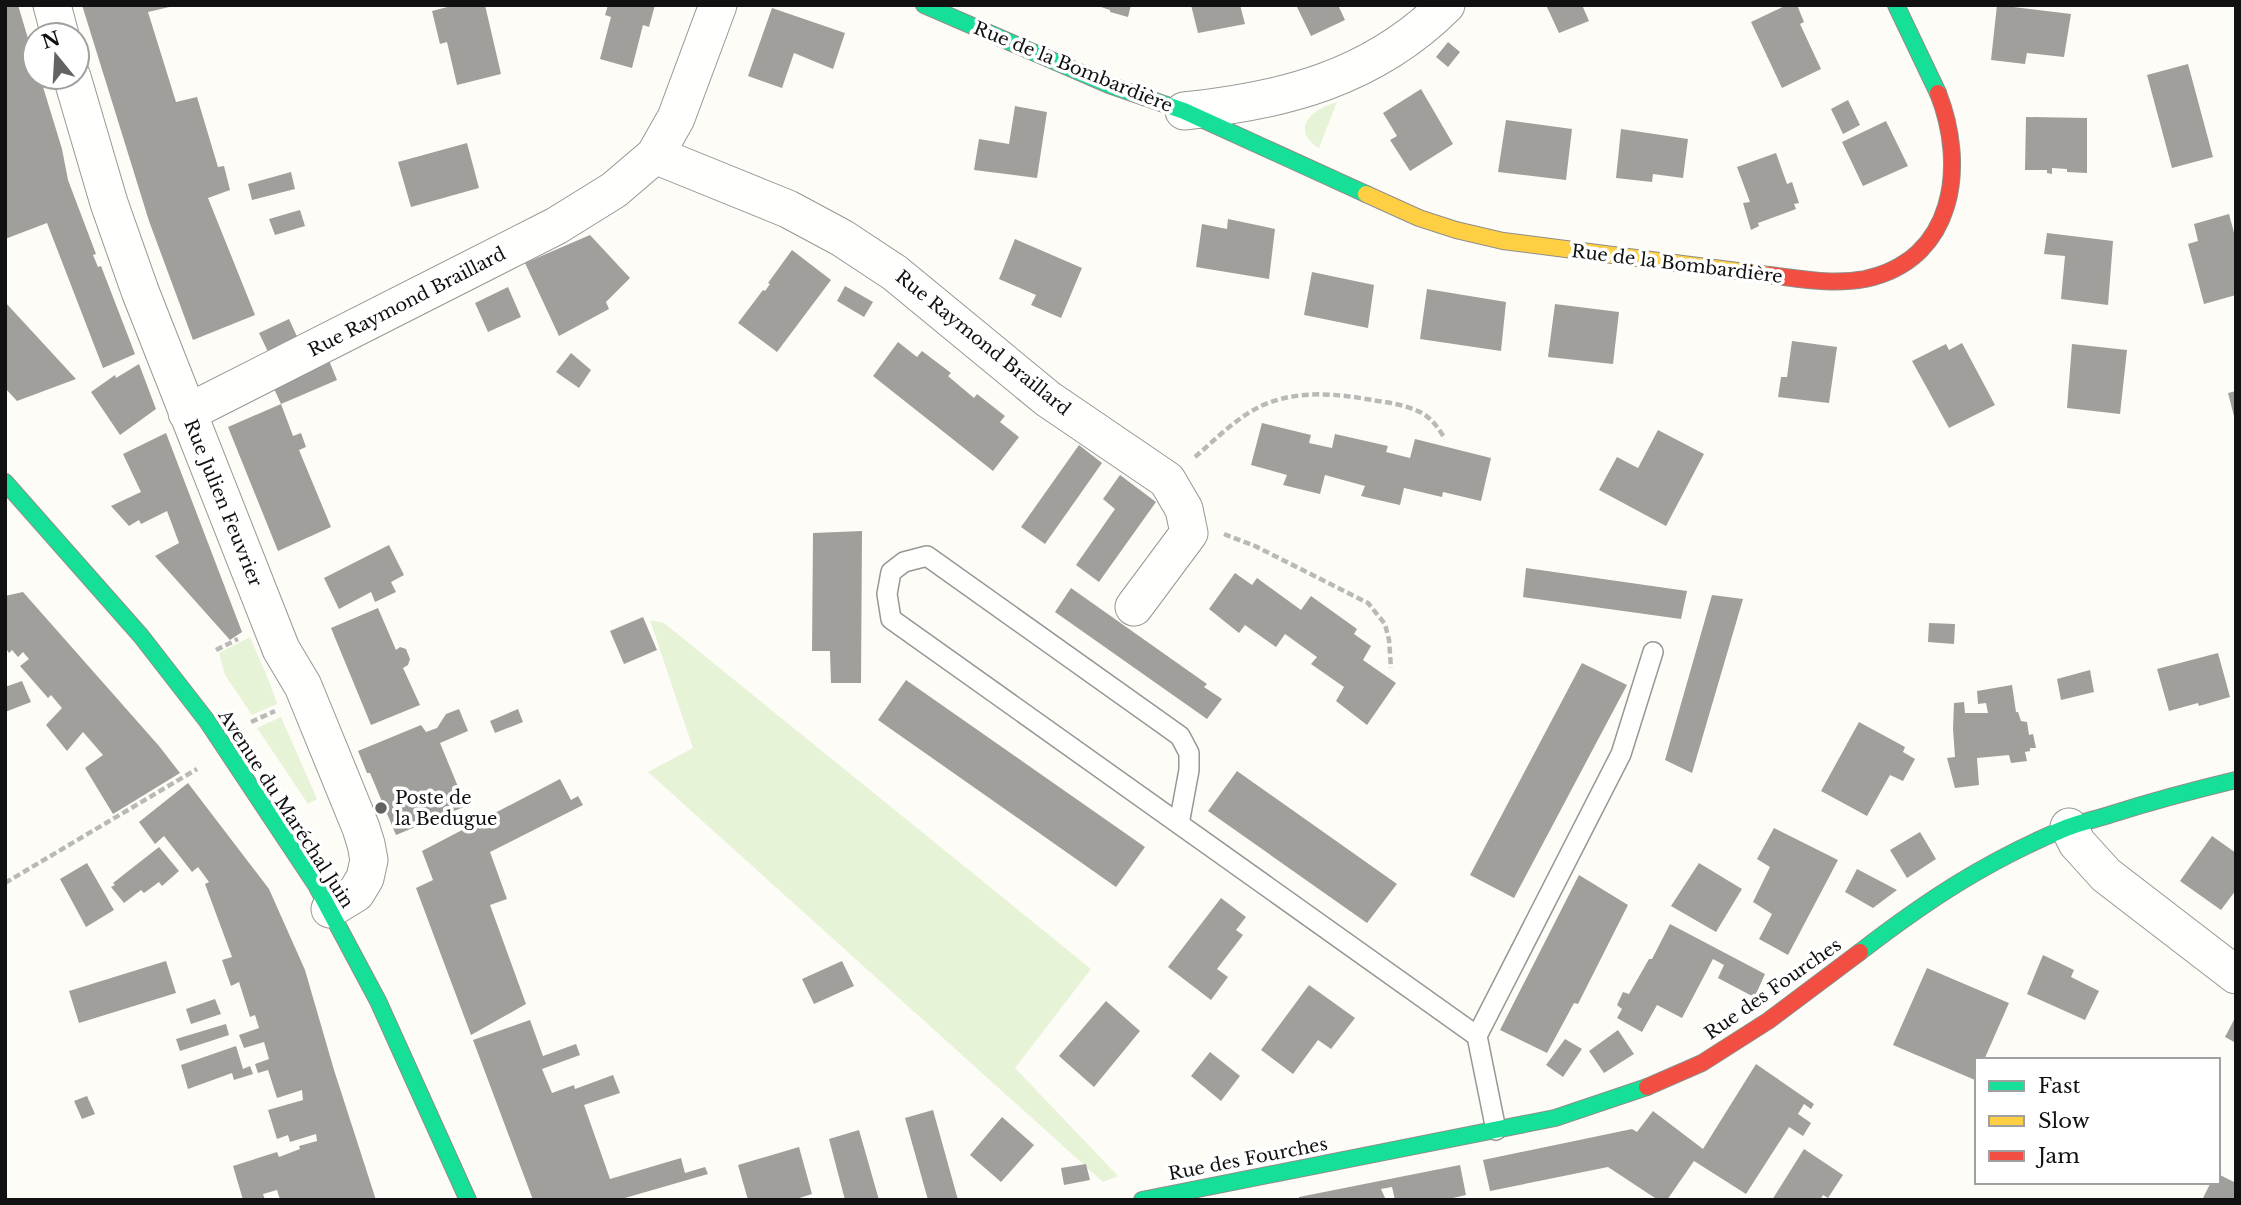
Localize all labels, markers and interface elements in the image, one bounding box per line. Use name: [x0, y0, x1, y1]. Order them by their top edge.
street label: Rue de la Bombardière: [970, 17, 1176, 117]
north arrow: [21, 21, 91, 91]
text: N: [39, 27, 63, 54]
street label: Rue de la Bombardière: [1570, 240, 1784, 288]
street label: Rue Raymond Braillard: [305, 243, 509, 361]
street label: Rue Raymond Braillard: [891, 266, 1075, 420]
street label: Rue Julien Feuvrier: [179, 416, 267, 590]
street label: Avenue du Maréchal Juin: [213, 705, 358, 912]
place label: Poste de la Bedugue: [395, 787, 497, 830]
marker: Poste de la Bedugue: [373, 800, 389, 816]
street label: Rue des Fourches: [1701, 934, 1845, 1044]
legend: [1975, 1058, 2220, 1184]
text: Fast: [2038, 1073, 2080, 1099]
text: Slow: [2038, 1108, 2090, 1134]
street label: Rue des Fourches: [1167, 1133, 1329, 1185]
text: Jam: [2035, 1143, 2080, 1169]

